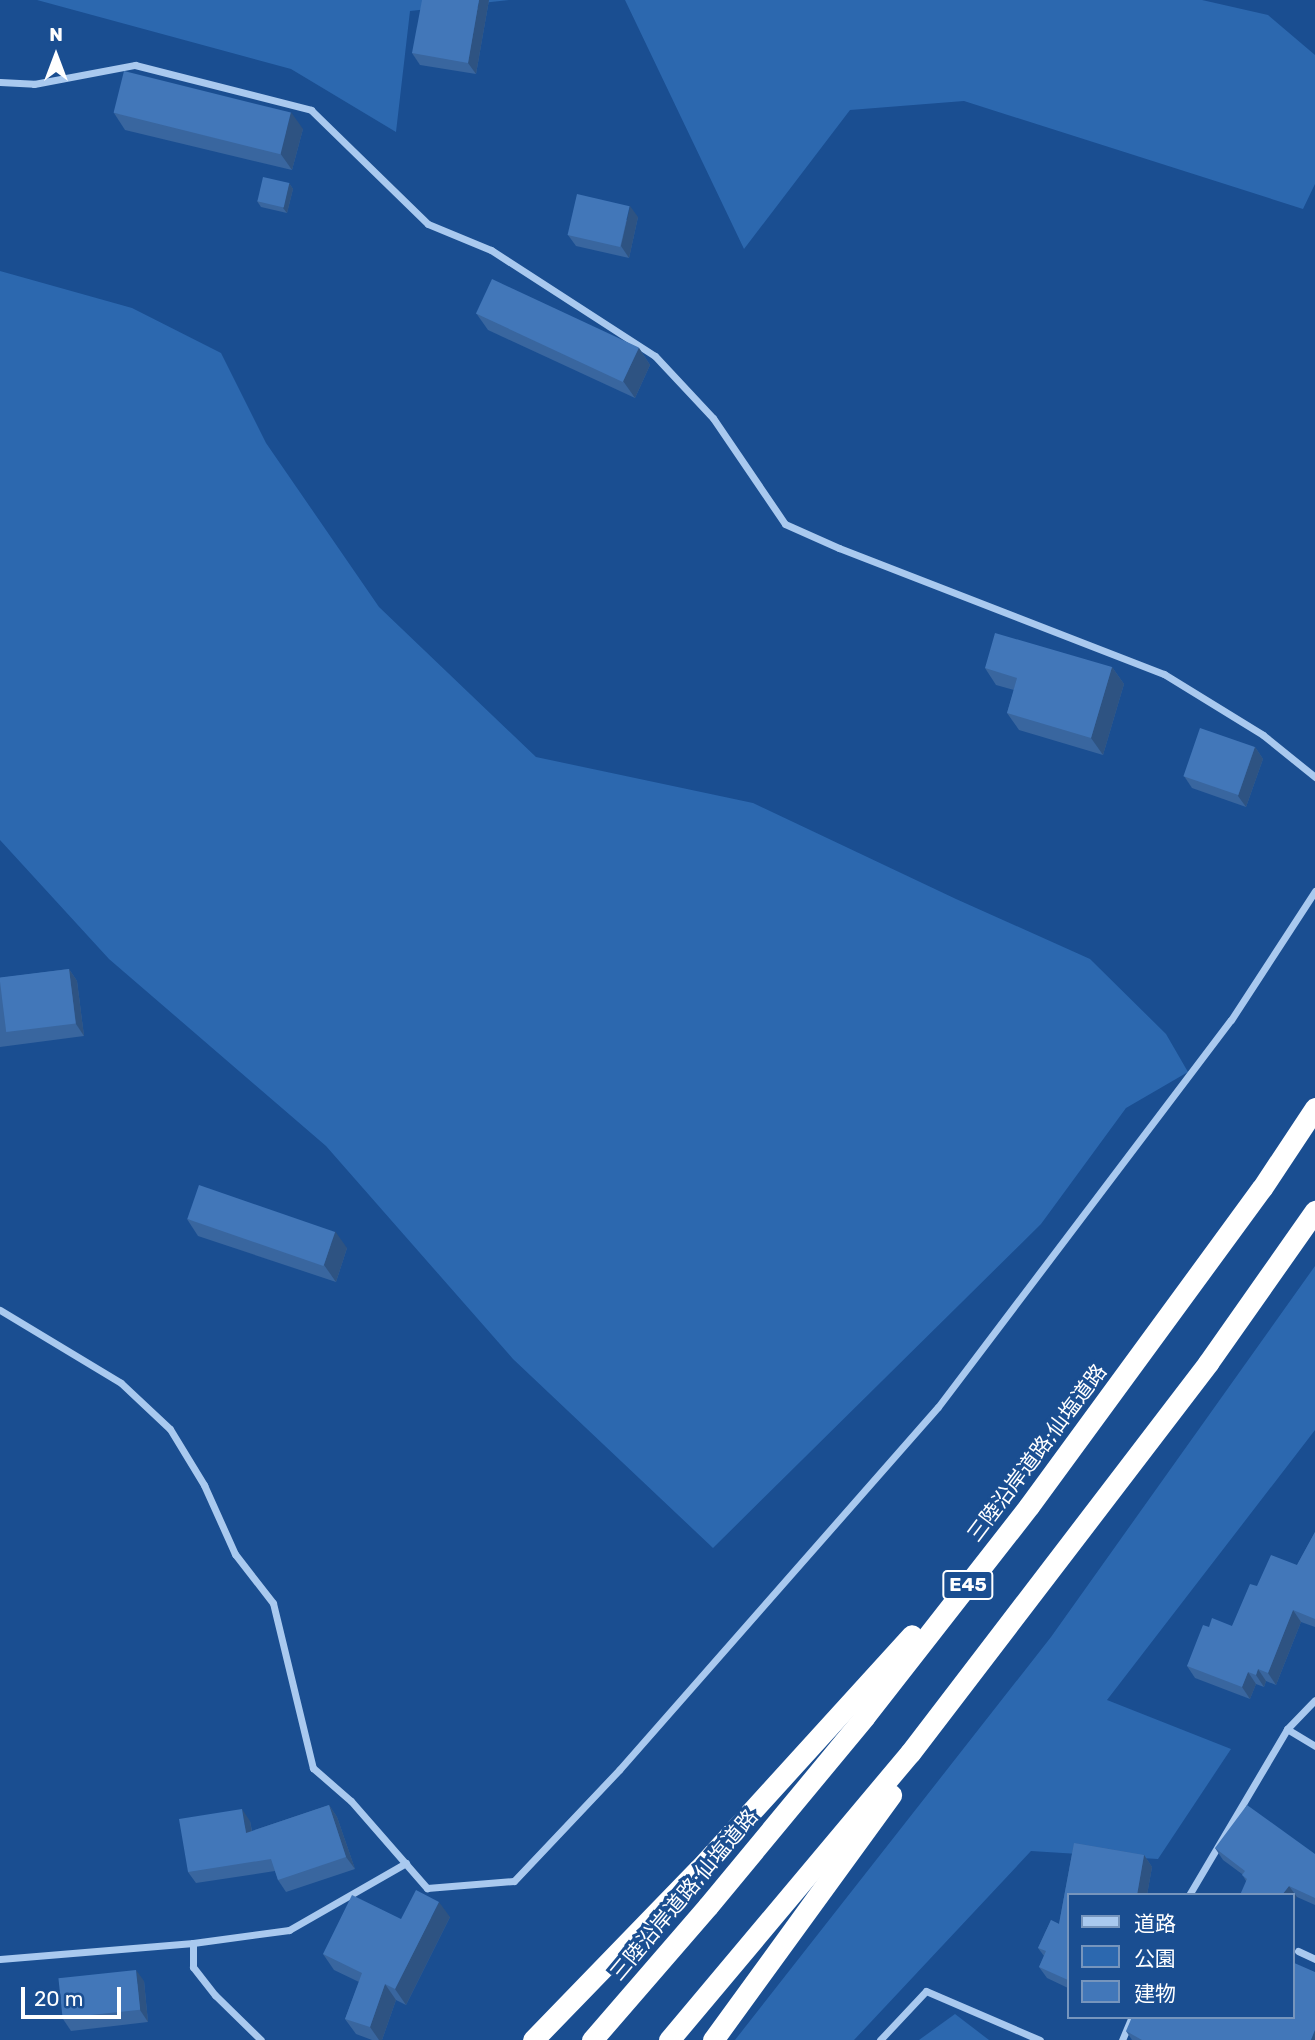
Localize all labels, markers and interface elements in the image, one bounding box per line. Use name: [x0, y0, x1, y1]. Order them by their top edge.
north arrow: [21, 21, 91, 91]
text: N: [49, 23, 63, 46]
street label: 三陸沿岸道路;仙塩道路: [962, 1359, 1112, 1547]
road number: E45: [942, 1569, 994, 1600]
street label: 三陸沿岸道路;仙塩道路: [605, 1804, 763, 1986]
legend: [1066, 1893, 1294, 2019]
text: 道路: [1134, 1911, 1176, 1936]
text: 公園: [1134, 1946, 1176, 1971]
scale bar: [24, 1974, 124, 2018]
text: 建物: [1134, 1981, 1176, 2006]
text: 20 m: [34, 1986, 83, 2011]

